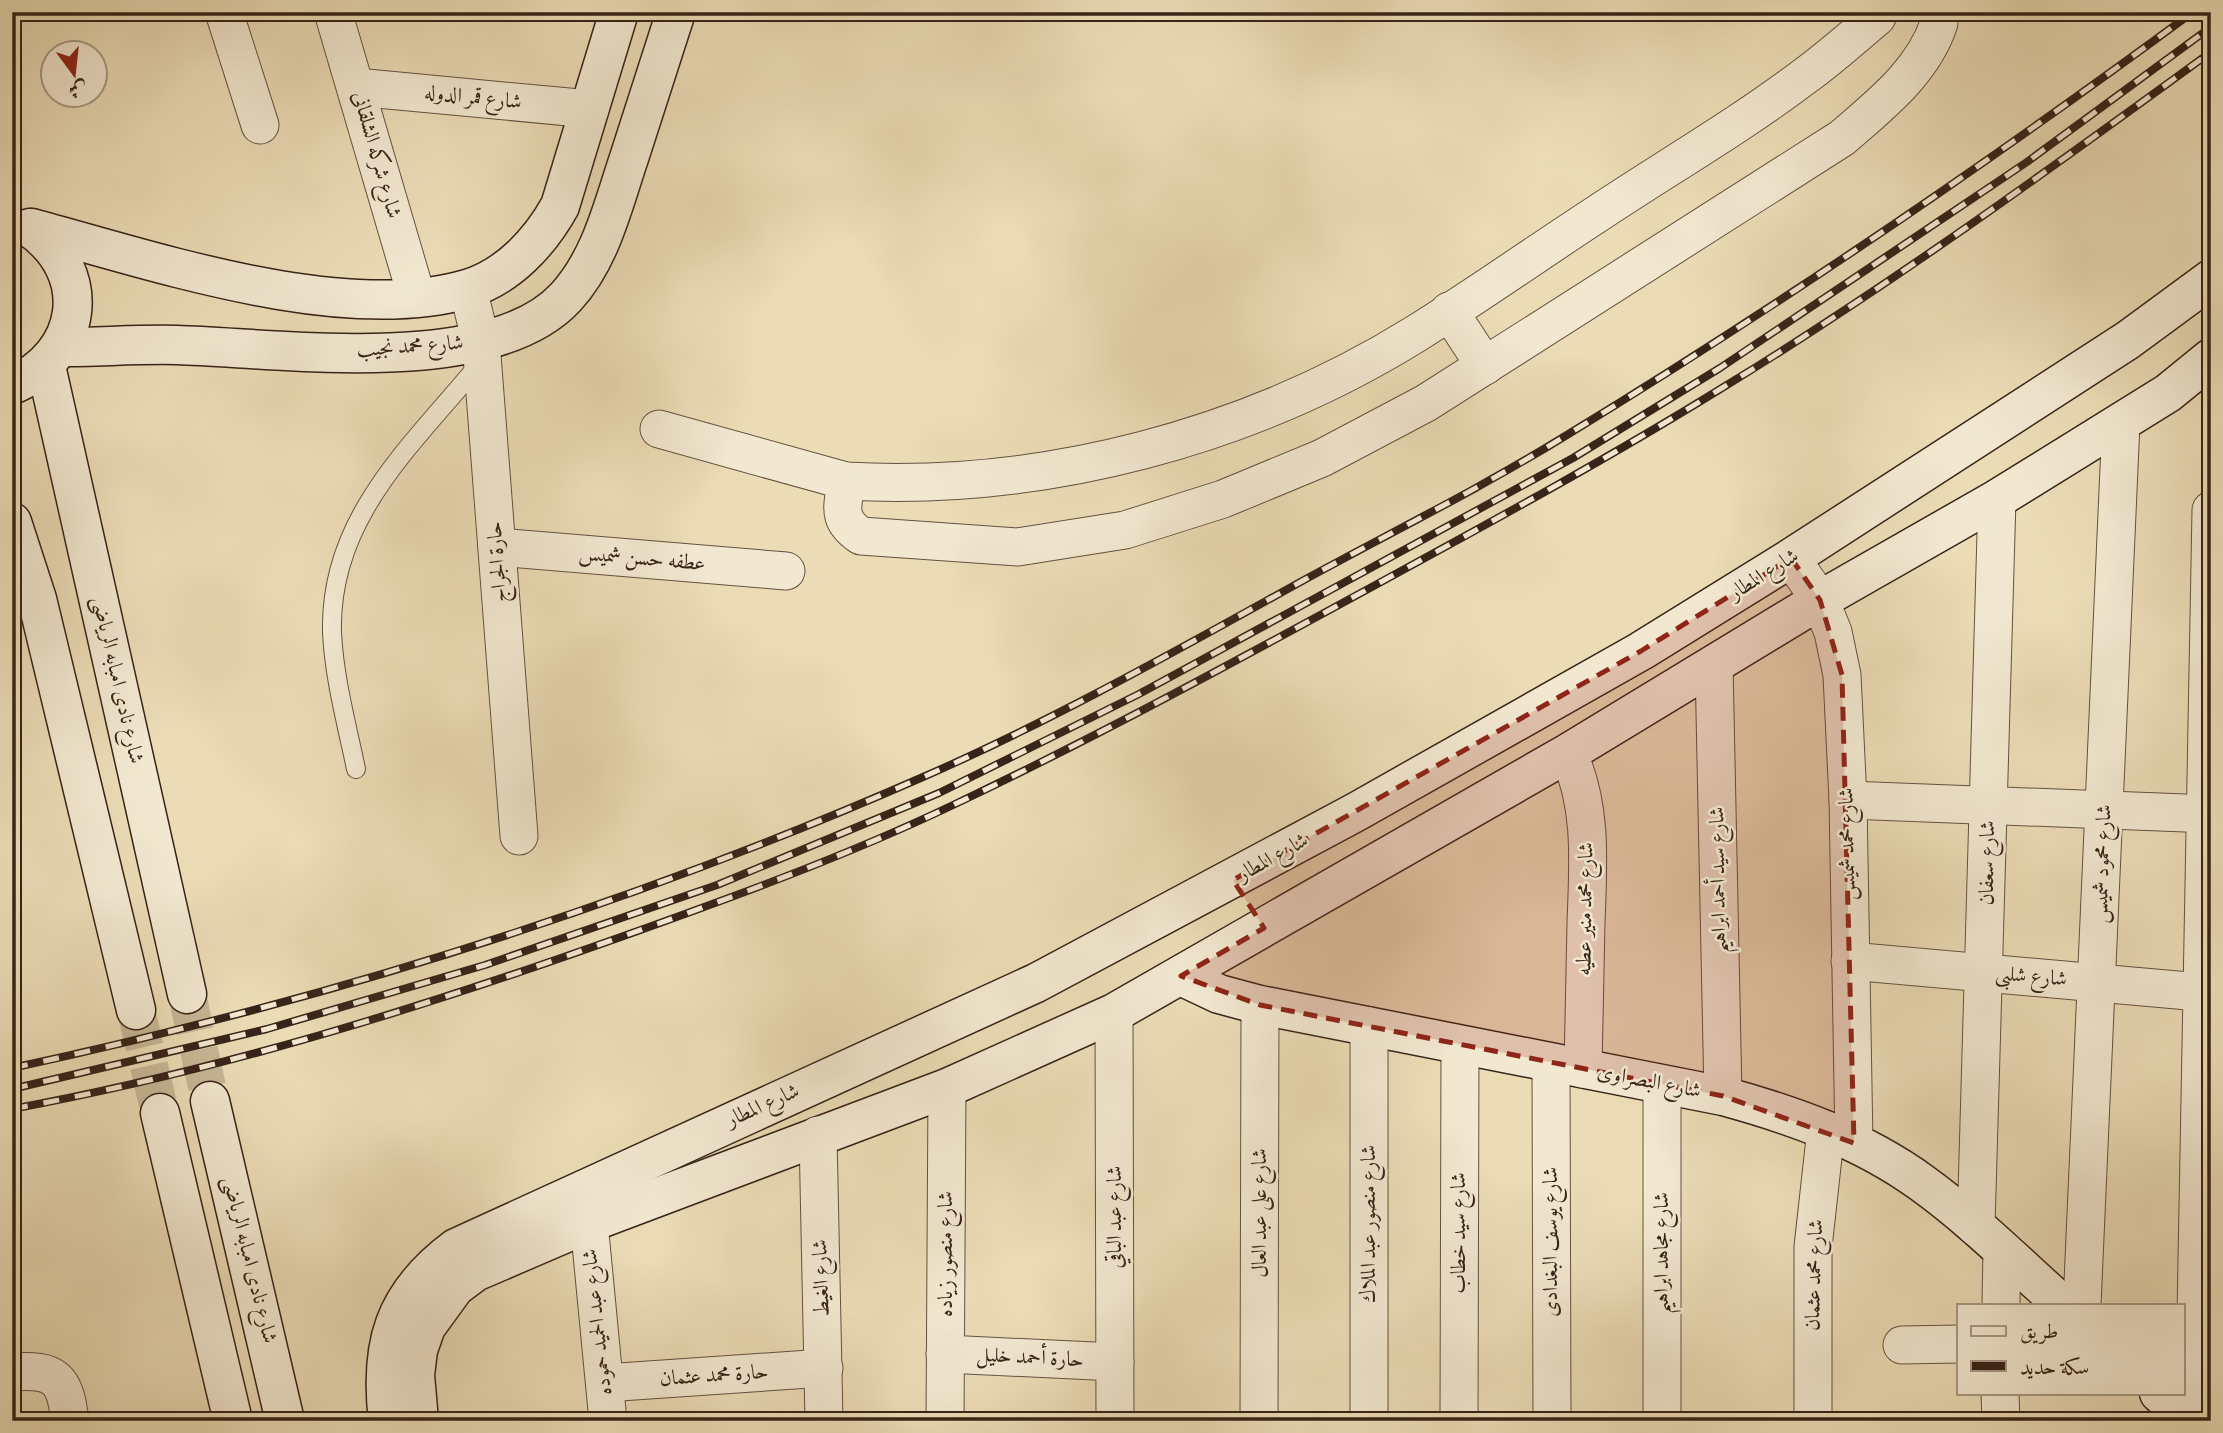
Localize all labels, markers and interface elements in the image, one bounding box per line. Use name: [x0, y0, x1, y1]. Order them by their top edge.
north arrow: [38, 38, 108, 108]
text: ش: [65, 73, 90, 103]
street label: شارع قمر الدوله: [423, 78, 523, 120]
street label: شارع شركه الشلقانى: [342, 88, 408, 223]
street label: شارع محمد نجيب: [356, 329, 465, 367]
street label: حارة الجراج: [481, 520, 518, 604]
street label: عطفه حسن شميس: [578, 539, 706, 579]
street label: شارع المطار: [1722, 542, 1806, 611]
street label: شارع نادى امبابه الرياضى: [82, 593, 150, 767]
street label: شارع محمد شميس: [1833, 787, 1865, 901]
street label: شارع محمود شميس: [2086, 804, 2122, 924]
street label: شارع سيد أحمد ابراهيم: [1701, 806, 1740, 954]
street label: شارع سعفان: [1973, 820, 2005, 906]
street label: شارع المطار: [1230, 827, 1315, 892]
street label: شارع محمد منير عطيه: [1570, 842, 1604, 976]
street label: شارع شلبى: [1994, 959, 2068, 997]
street label: شارع البصراوى: [1594, 1058, 1703, 1108]
street label: شارع المطار: [720, 1077, 805, 1138]
street label: شارع منصور عبد الملاك: [1355, 1145, 1386, 1303]
street label: شارع على عبد العال: [1246, 1148, 1277, 1278]
street label: شارع عبد الباقي: [1101, 1165, 1132, 1269]
street label: شارع يوسف البغدادى: [1537, 1167, 1568, 1317]
street label: شارع سيد خطاب: [1445, 1172, 1476, 1294]
street label: شارع نادى امبابه الرياضى: [212, 1173, 284, 1347]
street label: شارع منصور زياده: [932, 1191, 963, 1317]
street label: شارع مجاهد ابراهيم: [1648, 1192, 1682, 1314]
street label: شارع محمد عثمان: [1799, 1219, 1833, 1331]
street label: شارع الغيط: [806, 1239, 840, 1317]
street label: شارع عبد الحميد حموده: [576, 1247, 622, 1397]
legend: [1957, 1304, 2184, 1394]
text: طريق: [2020, 1318, 2058, 1347]
street label: حارة أحمد خليل: [975, 1339, 1085, 1375]
text: سكة حديد: [2020, 1354, 2089, 1383]
street label: حارة محمد عثمان: [659, 1358, 769, 1394]

